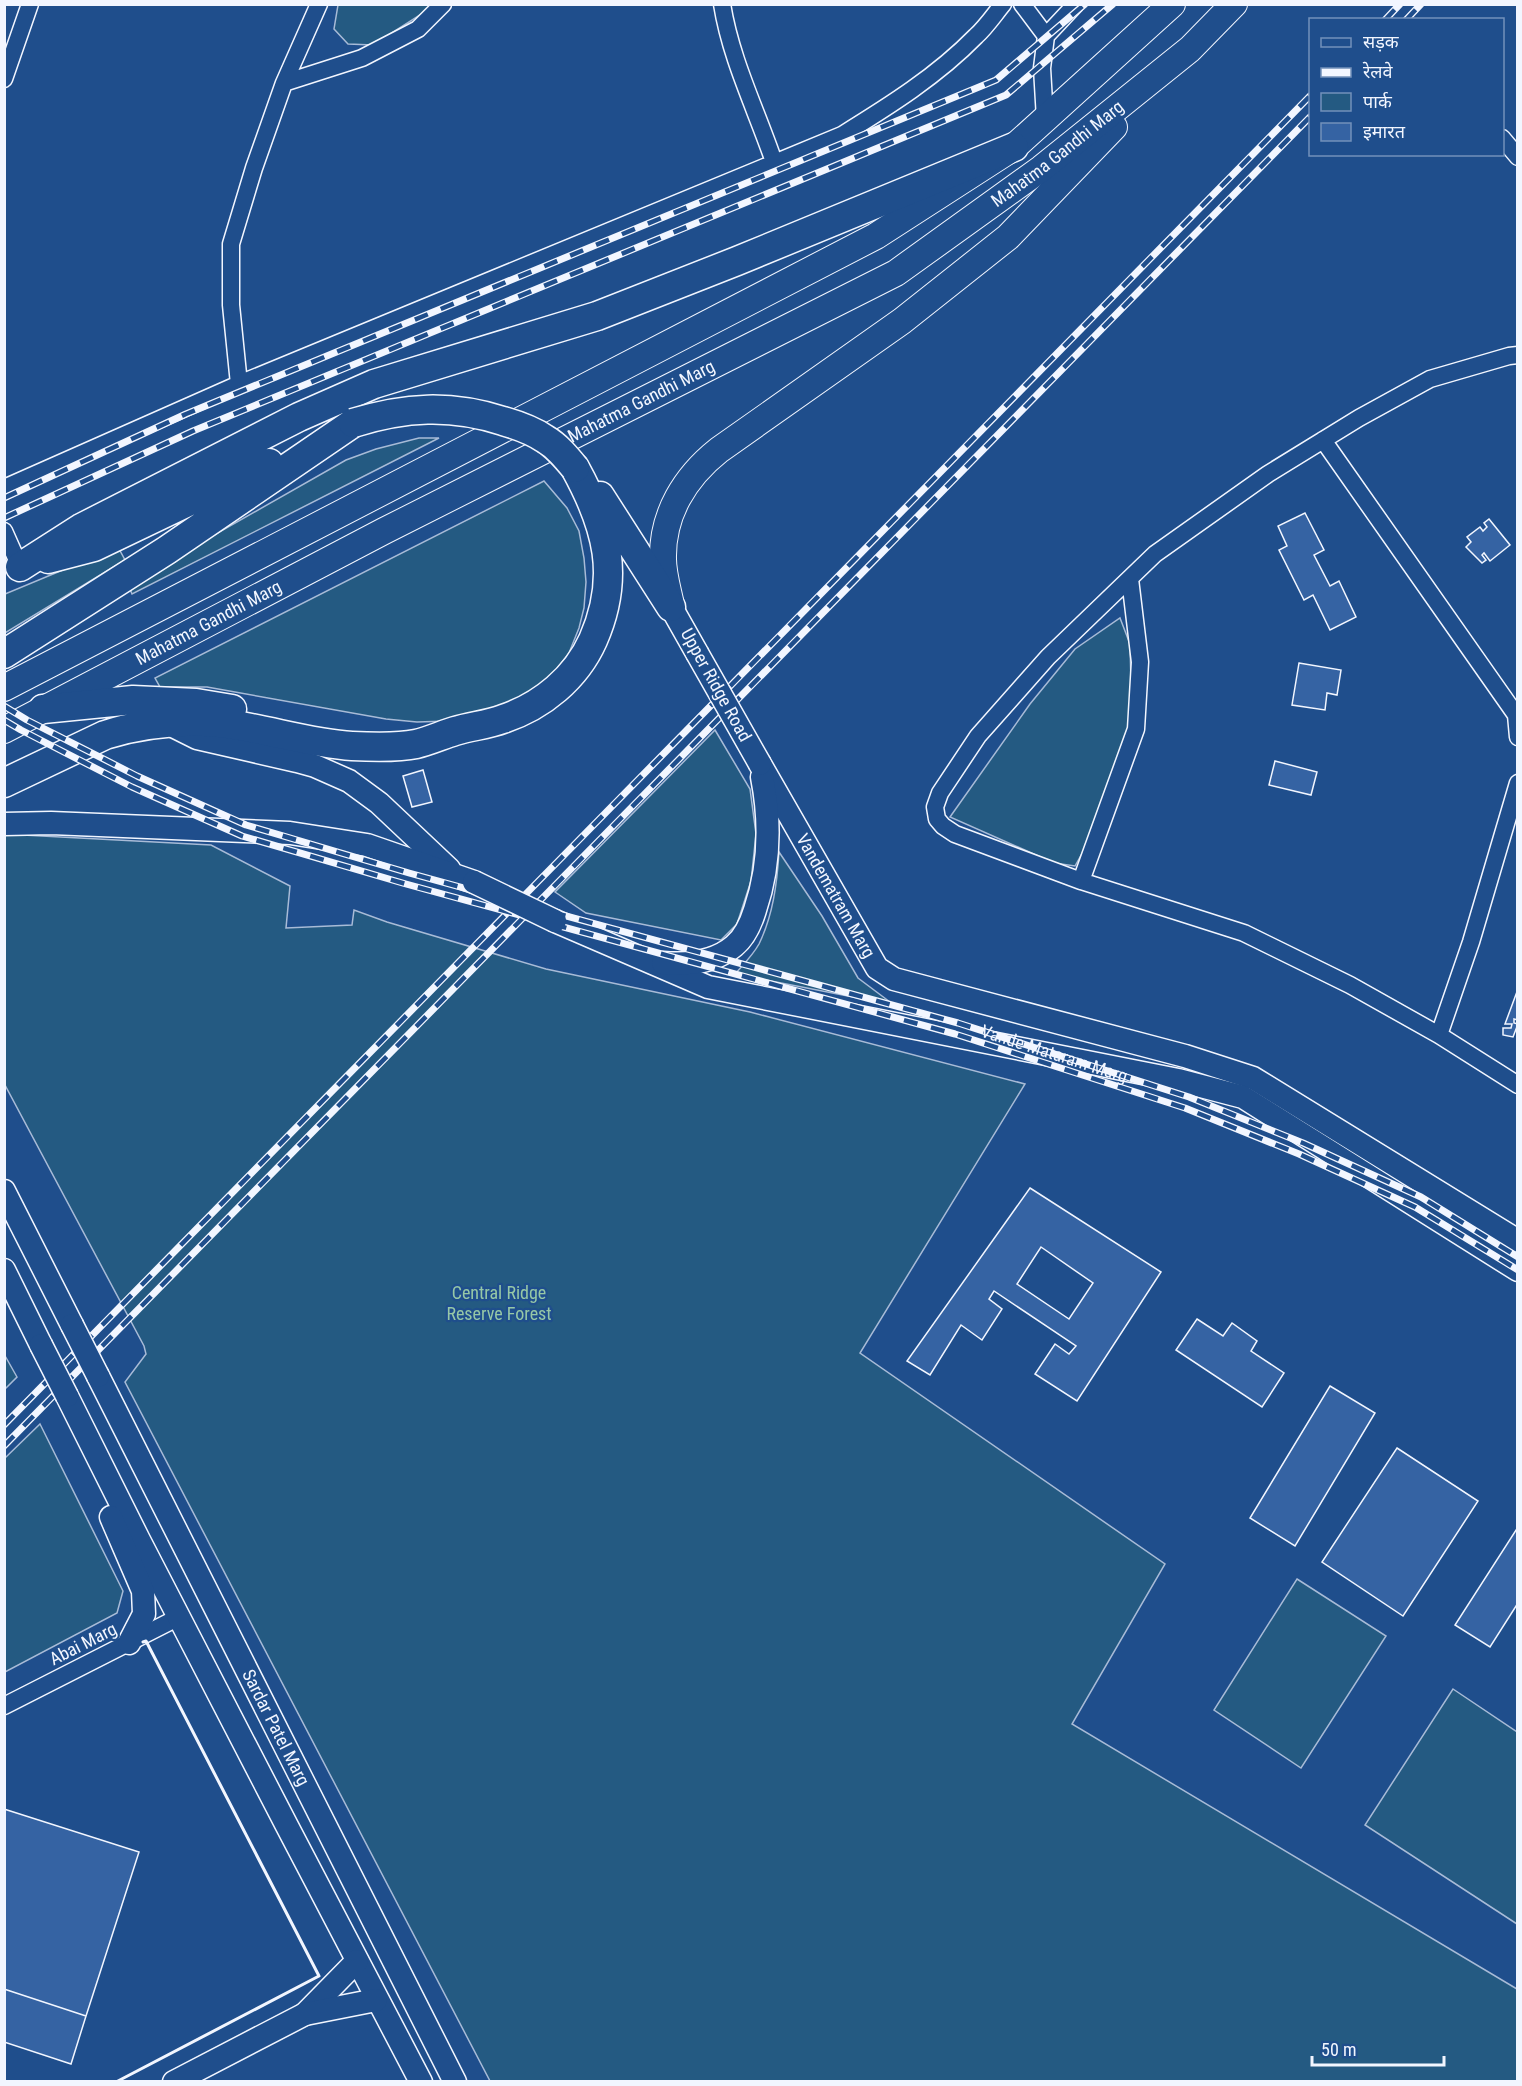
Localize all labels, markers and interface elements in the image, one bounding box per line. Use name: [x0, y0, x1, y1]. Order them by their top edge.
legend: [1309, 18, 1504, 156]
text: सड़क: [1363, 31, 1400, 52]
text: रेलवे: [1362, 61, 1394, 82]
text: पार्क: [1363, 91, 1393, 112]
street label: Mahatma Gandhi Marg: [987, 96, 1127, 211]
text: इमारत: [1363, 121, 1406, 142]
street label: Mahatma Gandhi Marg: [564, 355, 718, 447]
street label: Mahatma Gandhi Marg: [132, 576, 285, 669]
street label: Upper Ridge Road: [677, 625, 756, 745]
street label: Vandematram Marg: [792, 830, 880, 961]
street label: Vande Mataram Marg: [979, 1020, 1130, 1087]
park label: Central Ridge Reserve Forest: [446, 1282, 552, 1324]
street label: Abai Marg: [46, 1618, 120, 1669]
street label: Sardar Patel Marg: [238, 1666, 314, 1789]
scale bar: [1312, 2029, 1444, 2067]
text: 50 m: [1321, 2039, 1356, 2060]

